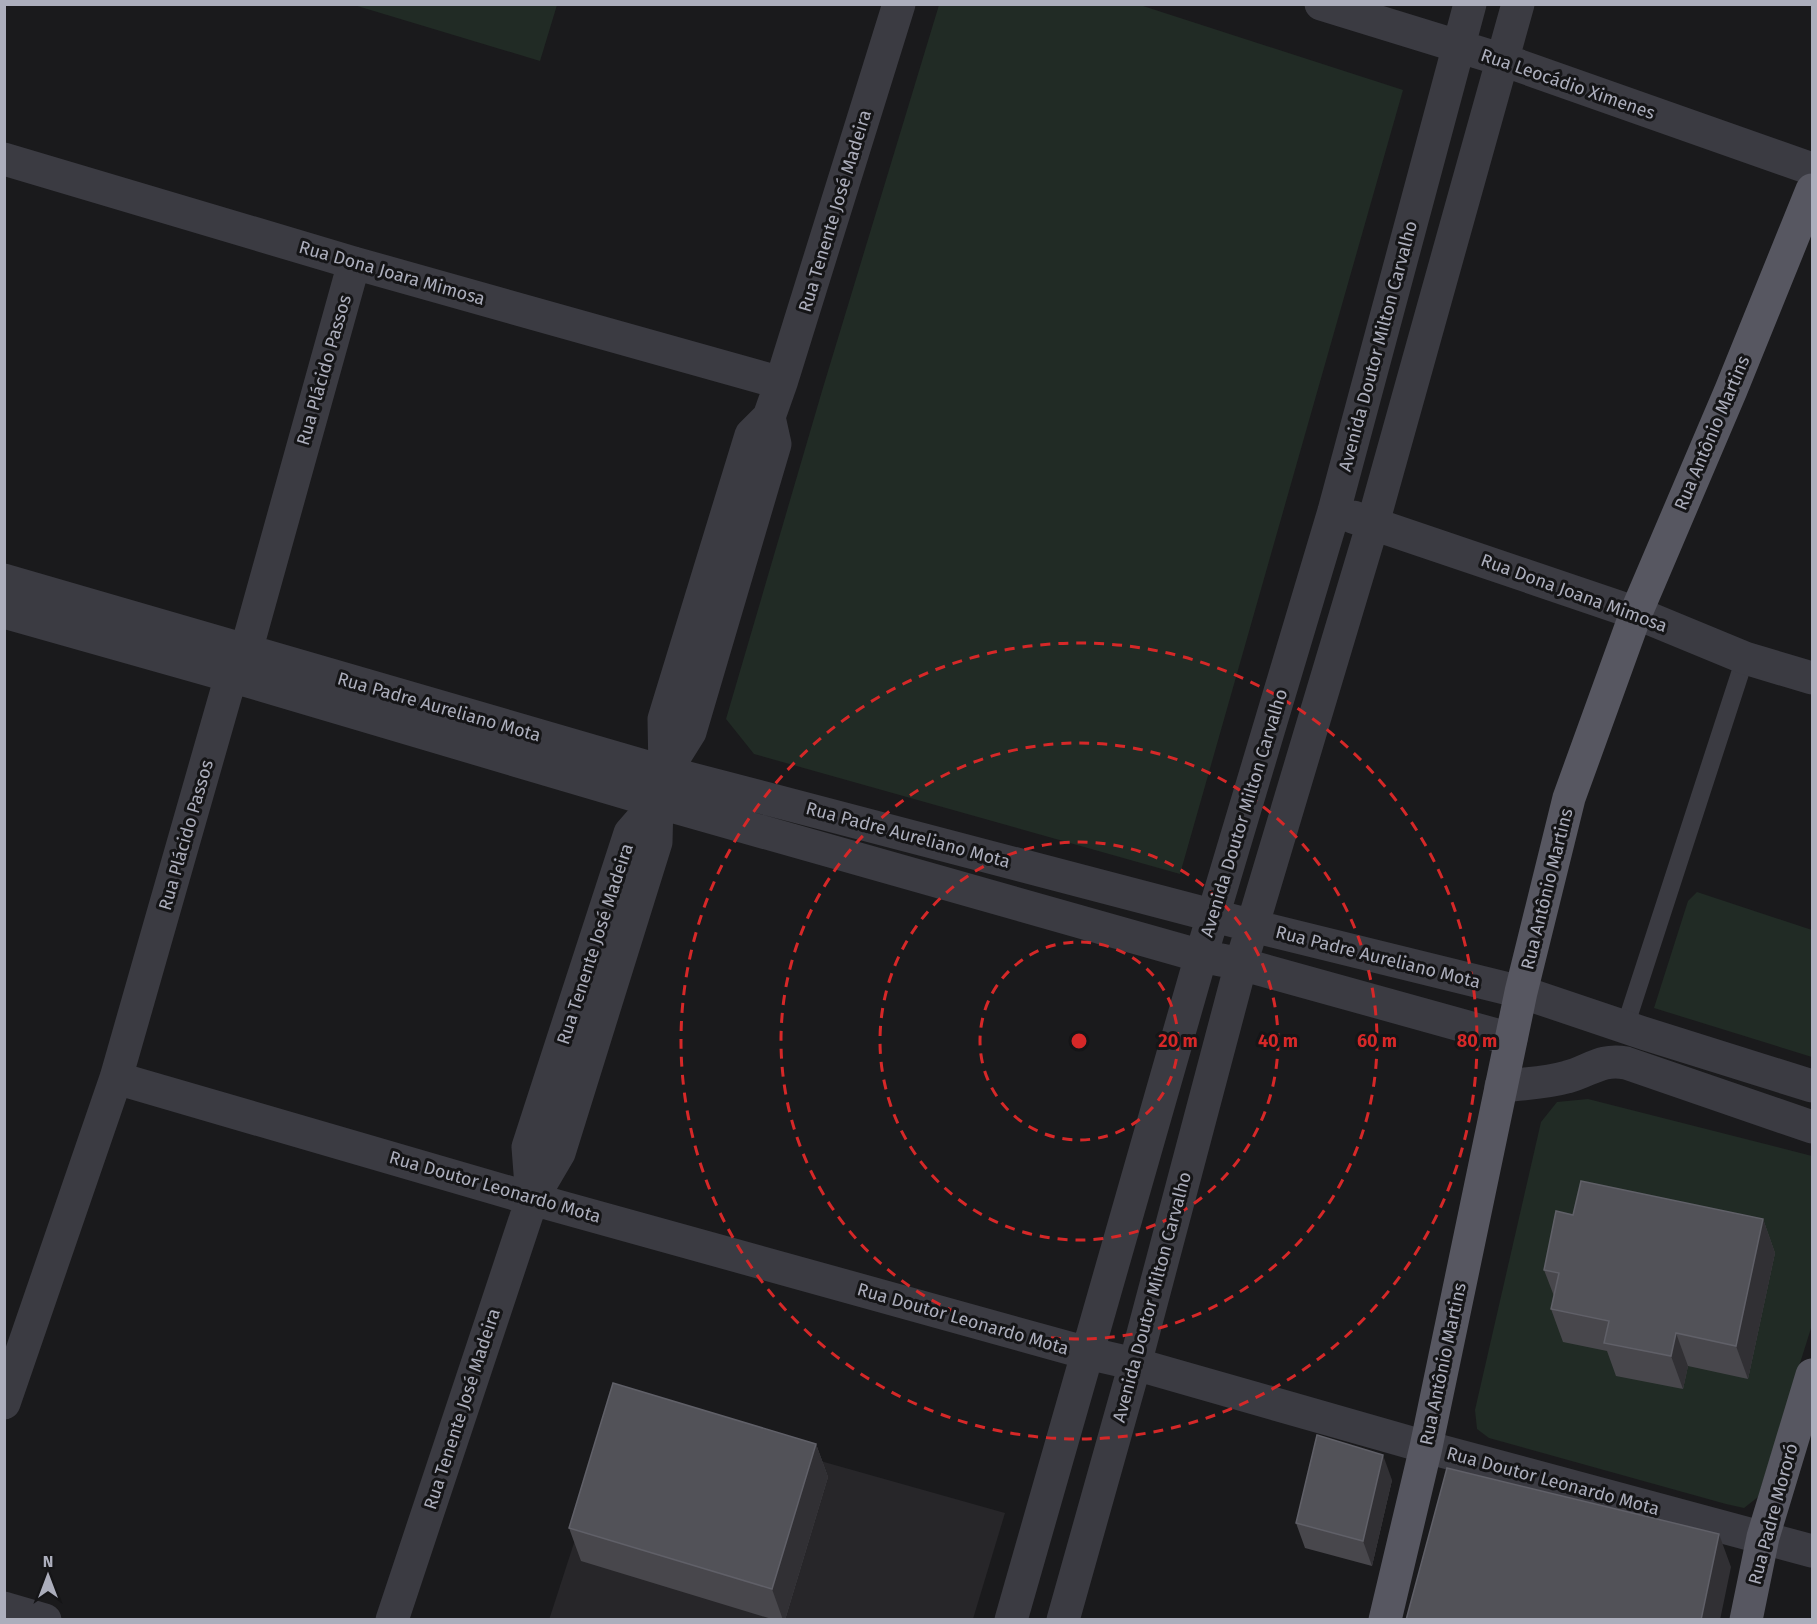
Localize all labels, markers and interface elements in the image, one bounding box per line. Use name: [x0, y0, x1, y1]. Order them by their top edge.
street label: Rua Leocádio Ximenes: [1478, 44, 1658, 124]
street label: Rua Tenente José Madeira: [794, 107, 876, 315]
street label: Avenida Doutor Milton Carvalho: [1334, 218, 1422, 474]
street label: Rua Dona Joara Mimosa: [296, 236, 488, 310]
street label: Rua Plácido Passos: [292, 292, 356, 448]
street label: Rua Antônio Martins: [1669, 352, 1755, 514]
street label: Rua Dona Joana Mimosa: [1478, 549, 1670, 637]
street label: Rua Padre Aureliano Mota: [335, 667, 543, 747]
street label: Avenida Doutor Milton Carvalho: [1196, 686, 1292, 940]
street label: Rua Plácido Passos: [154, 757, 218, 913]
street label: Rua Padre Aureliano Mota: [803, 797, 1013, 873]
street label: Rua Antônio Martins: [1516, 806, 1578, 972]
street label: Rua Tenente José Madeira: [552, 841, 638, 1047]
street label: Rua Padre Aureliano Mota: [1273, 921, 1483, 993]
text: 20 m: [1158, 1030, 1198, 1052]
text: 40 m: [1258, 1030, 1298, 1052]
text: 60 m: [1357, 1030, 1397, 1052]
text: 80 m: [1457, 1030, 1497, 1052]
centre of rings: [1069, 1031, 1089, 1051]
street label: Rua Doutor Leonardo Mota: [387, 1146, 603, 1228]
street label: Avenida Doutor Milton Carvalho: [1108, 1169, 1196, 1425]
street label: Rua Doutor Leonardo Mota: [855, 1278, 1071, 1360]
street label: Rua Antônio Martins: [1415, 1281, 1471, 1447]
street label: Rua Tenente José Madeira: [419, 1306, 505, 1512]
street label: Rua Padre Mororó: [1744, 1441, 1802, 1587]
street label: Rua Doutor Leonardo Mota: [1444, 1442, 1662, 1520]
north arrow: [18, 1546, 78, 1606]
text: N: [43, 1552, 53, 1571]

